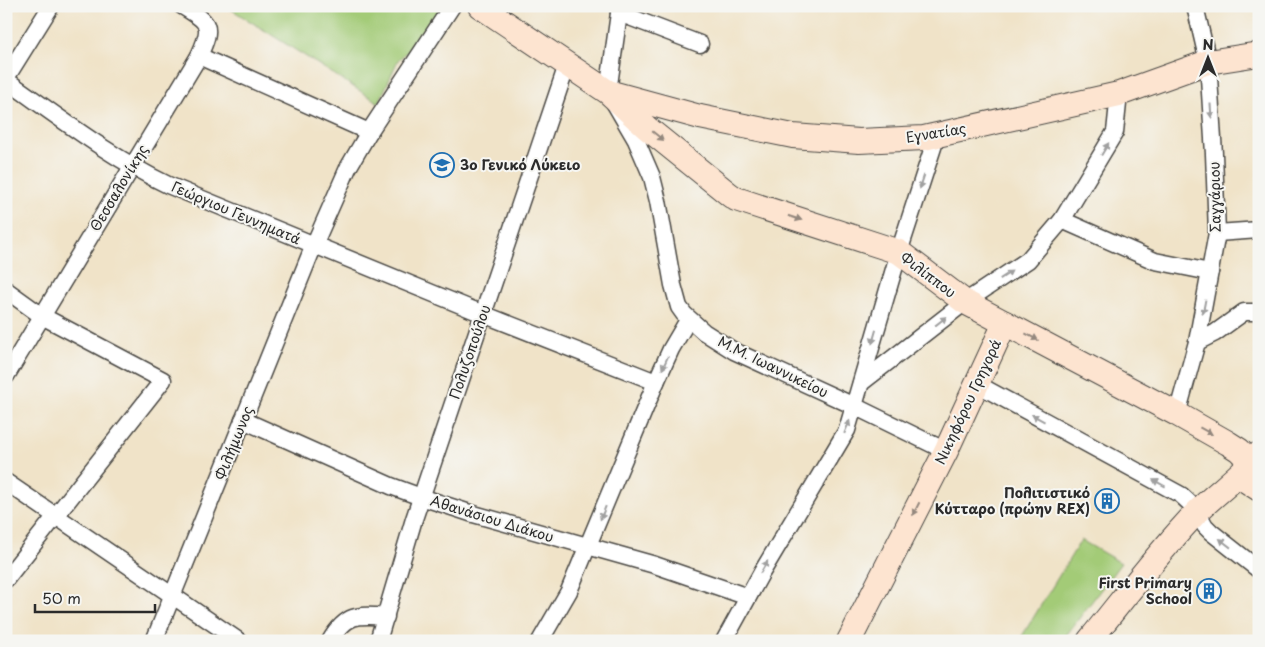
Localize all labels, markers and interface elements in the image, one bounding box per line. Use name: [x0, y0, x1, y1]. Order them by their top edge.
north arrow: [1182, 32, 1232, 82]
text: N: [1202, 34, 1214, 55]
one-way arrow: [1208, 103, 1216, 119]
street label: Εγνατίας: [904, 117, 968, 148]
one-way arrow: [651, 131, 664, 142]
street label: Θεσσαλονίκης: [84, 140, 153, 235]
one-way arrow: [1100, 142, 1110, 155]
school or university icon: 3ο Γενικό Λύκειο: [429, 152, 455, 178]
place label: 3ο Γενικό Λύκειο: [460, 154, 580, 175]
street label: Σαγγάριου: [1203, 161, 1226, 233]
one-way arrow: [917, 174, 925, 189]
street label: Γεώργιου Γεννηματά: [168, 176, 304, 249]
one-way arrow: [788, 214, 803, 222]
street label: Φιλίππου: [896, 247, 961, 303]
one-way arrow: [999, 270, 1012, 280]
one-way arrow: [1199, 300, 1207, 316]
street label: Πολυζοπούλου: [444, 302, 496, 402]
one-way arrow: [934, 316, 947, 327]
one-way arrow: [870, 330, 878, 345]
street label: Μ.Μ. Ιωαννικείου: [714, 331, 832, 402]
one-way arrow: [1025, 333, 1038, 342]
street label: Νικηφόρου Γρηγορά: [929, 336, 1006, 468]
one-way arrow: [661, 356, 669, 370]
street label: Φιλήμωνος: [209, 403, 258, 483]
one-way arrow: [1030, 414, 1045, 422]
one-way arrow: [843, 420, 851, 434]
one-way arrow: [1199, 426, 1212, 435]
one-way arrow: [1151, 479, 1166, 487]
place label: Πολιτιστικό Κύτταρο (πρώην REX): [935, 482, 1090, 519]
building icon: Πολιτιστικό Κύτταρο (πρώην REX): [1094, 488, 1120, 514]
street label: Αθανάσιου Διάκου: [428, 490, 556, 547]
one-way arrow: [912, 502, 920, 516]
one-way arrow: [598, 506, 606, 520]
one-way arrow: [1219, 538, 1232, 549]
one-way arrow: [760, 561, 769, 574]
place label: First Primary School: [1098, 572, 1192, 609]
building icon: First Primary School: [1196, 578, 1222, 604]
scale bar: [35, 582, 155, 614]
text: 50 m: [42, 586, 81, 609]

